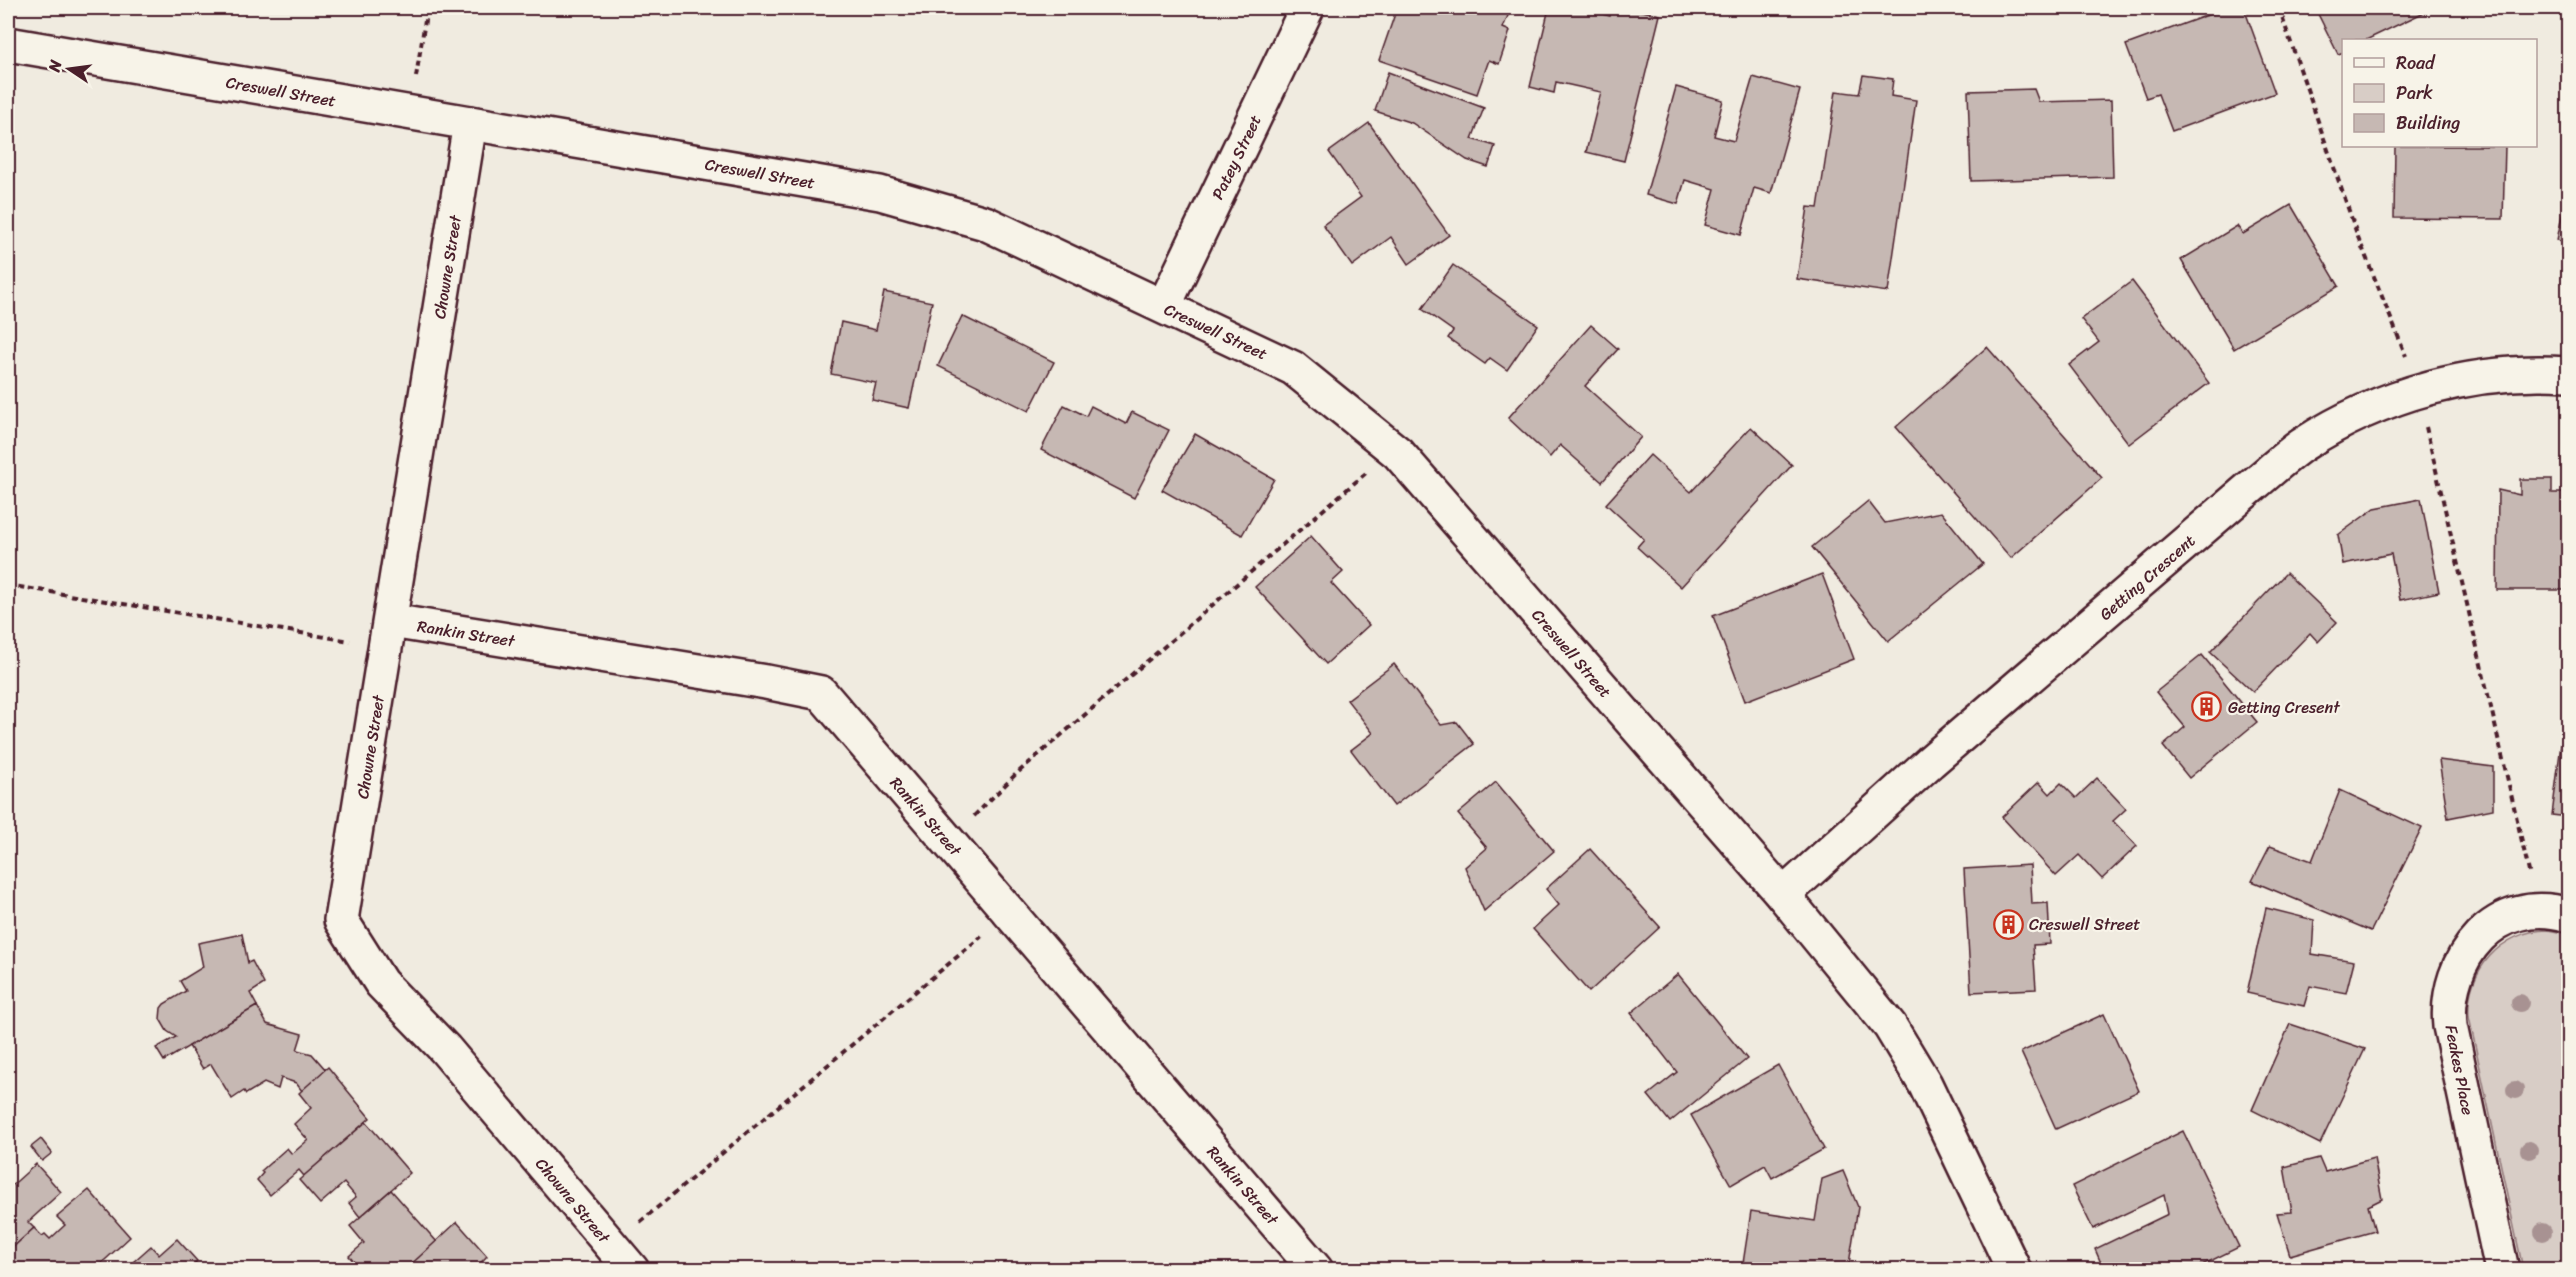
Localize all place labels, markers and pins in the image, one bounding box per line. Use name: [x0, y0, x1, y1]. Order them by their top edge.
building icon: Getting Cresent: [2191, 691, 2223, 723]
place label: Getting Cresent: [2228, 693, 2340, 722]
building icon: Creswell Street: [1992, 908, 2024, 940]
place label: Creswell Street: [2029, 910, 2140, 939]

